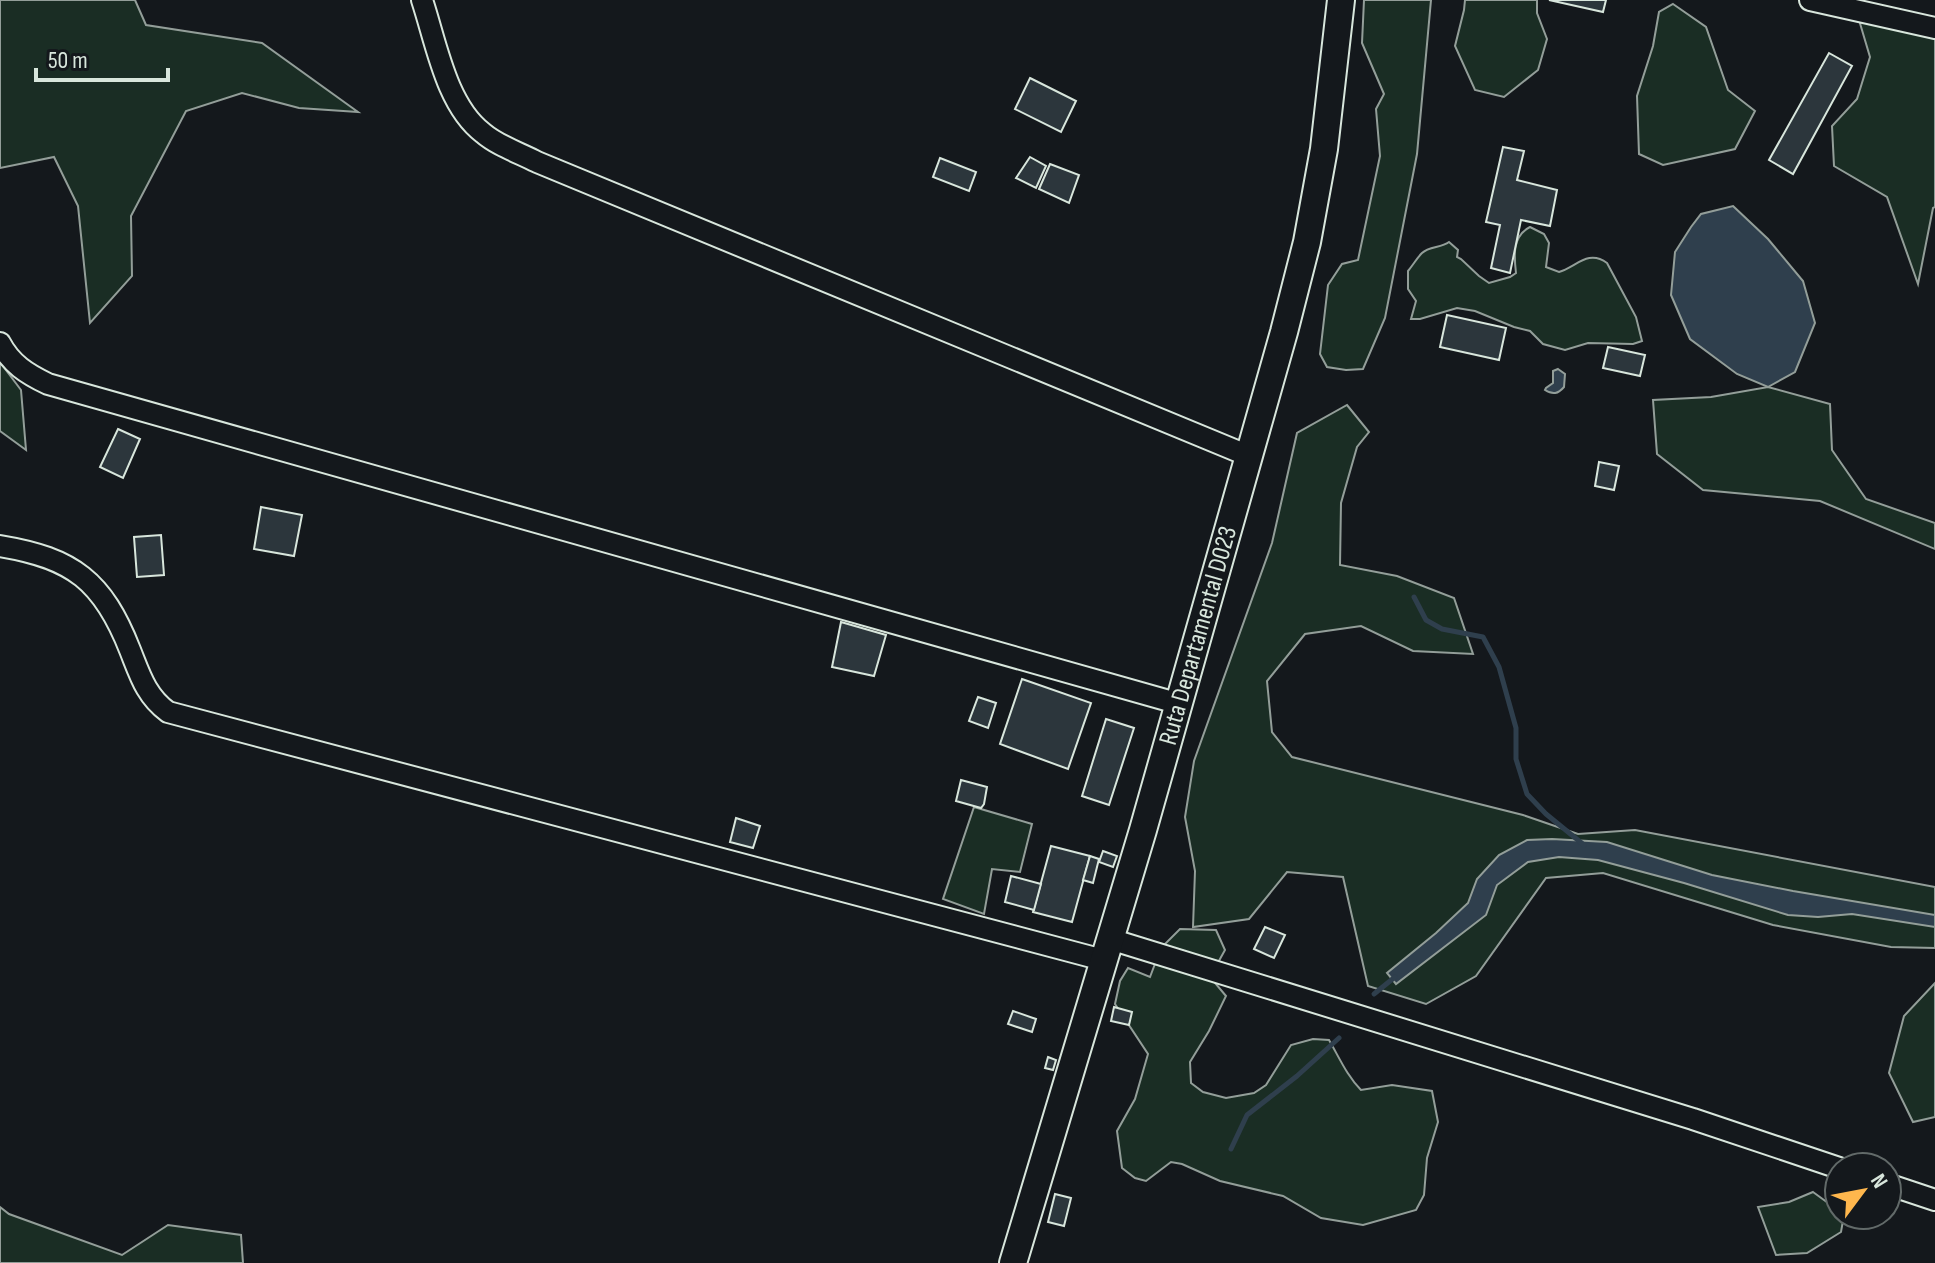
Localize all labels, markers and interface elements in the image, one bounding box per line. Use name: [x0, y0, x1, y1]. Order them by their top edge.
scale bar: [36, 32, 168, 82]
text: 50 m: [48, 46, 88, 75]
street label: Ruta Departamental D023: [1152, 523, 1244, 749]
north arrow: [1823, 1151, 1903, 1231]
text: N: [1864, 1169, 1893, 1193]

